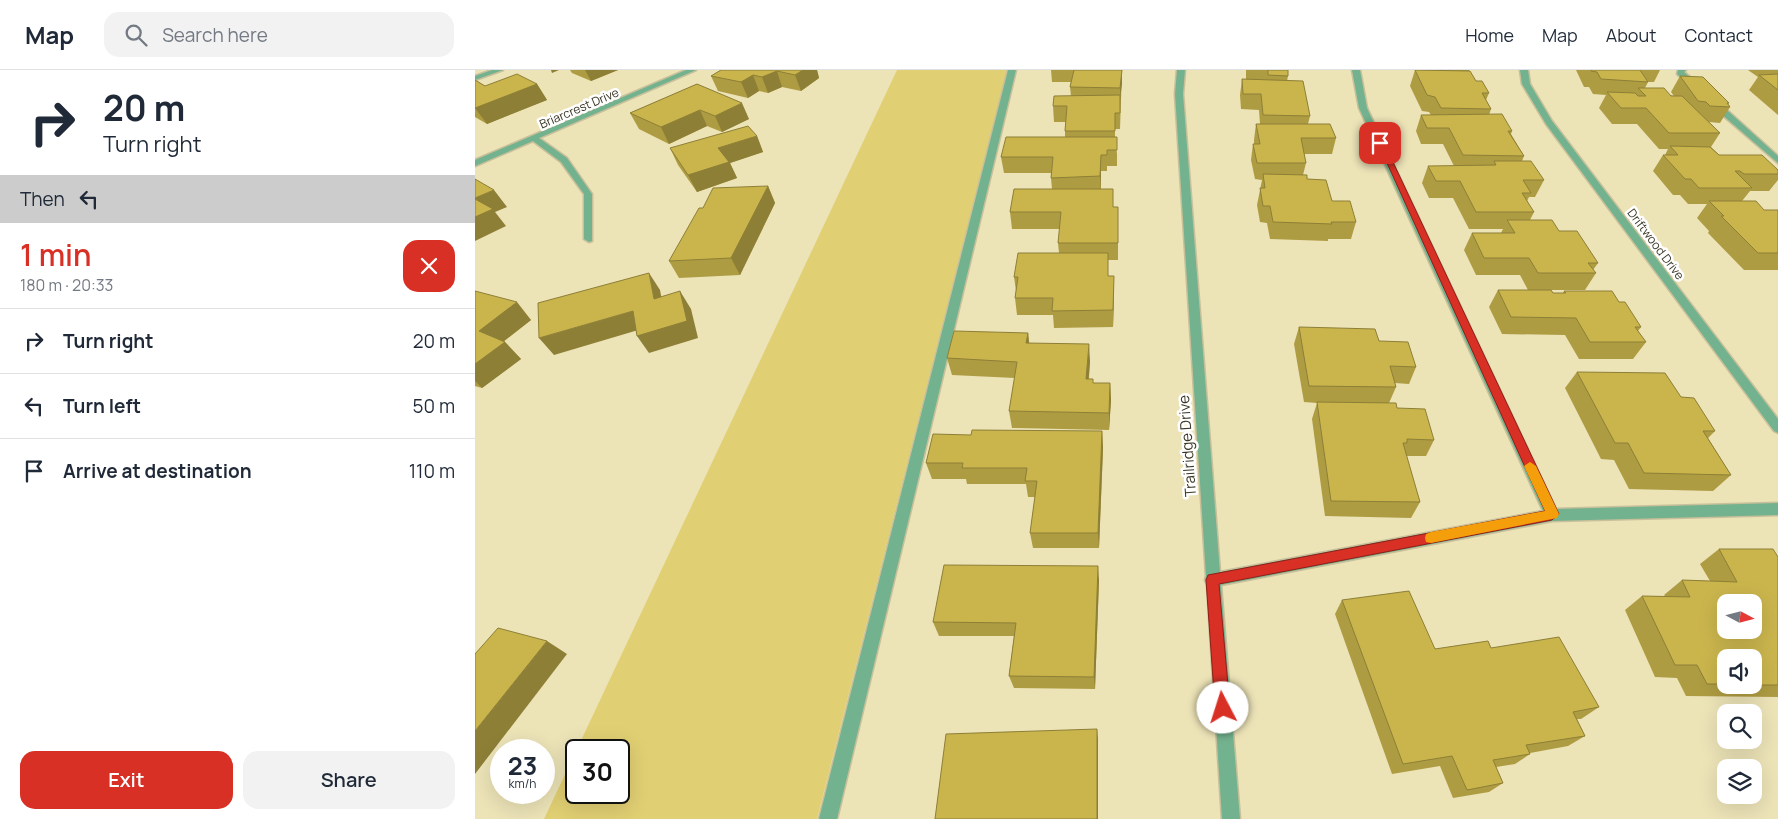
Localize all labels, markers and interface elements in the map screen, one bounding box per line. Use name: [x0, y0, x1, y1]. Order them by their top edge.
search box: [104, 12, 454, 57]
text: Map: [25, 18, 74, 51]
icon: search: [122, 21, 150, 49]
text: Search here: [162, 22, 268, 48]
text: Home: [1465, 23, 1514, 47]
text: Map: [1542, 23, 1578, 47]
text: About: [1606, 23, 1656, 47]
text: Contact: [1684, 23, 1753, 47]
text: 20 m: [103, 84, 185, 132]
street label: Briarcrest Drive: [537, 84, 621, 132]
icon: right: [20, 90, 85, 155]
pin: [1359, 122, 1401, 164]
text: Turn right: [103, 129, 201, 159]
icon: arrive: [1366, 129, 1394, 157]
icon: left: [75, 185, 103, 213]
text: Then: [20, 186, 65, 212]
street label: Driftwood Drive: [1624, 205, 1688, 283]
text: 1 min: [20, 234, 92, 275]
button: close: [403, 240, 455, 292]
text: 180 m · 20:33: [20, 274, 113, 296]
icon: right: [20, 327, 48, 355]
text: Turn right: [63, 328, 153, 354]
text: 20 m: [413, 328, 455, 354]
icon: left: [20, 392, 48, 420]
text: Turn left: [63, 393, 141, 419]
text: 50 m: [413, 393, 455, 419]
street label: Trailridge Drive: [1173, 394, 1201, 498]
icon: arrive: [20, 457, 48, 485]
text: Arrive at destination: [63, 458, 252, 484]
text: 110 m: [409, 458, 455, 484]
north arrow: [1717, 594, 1763, 639]
map controls: [1717, 594, 1762, 804]
button: sound: [1717, 649, 1762, 694]
position arrow: [1196, 681, 1248, 733]
button: search: [1717, 704, 1762, 749]
speed limit sign: 30: [565, 739, 630, 804]
text: 23: [508, 748, 537, 783]
button: Exit: [20, 751, 233, 809]
button: Share: [243, 751, 455, 809]
button: layers: [1717, 759, 1762, 804]
text: km/h: [509, 775, 536, 792]

